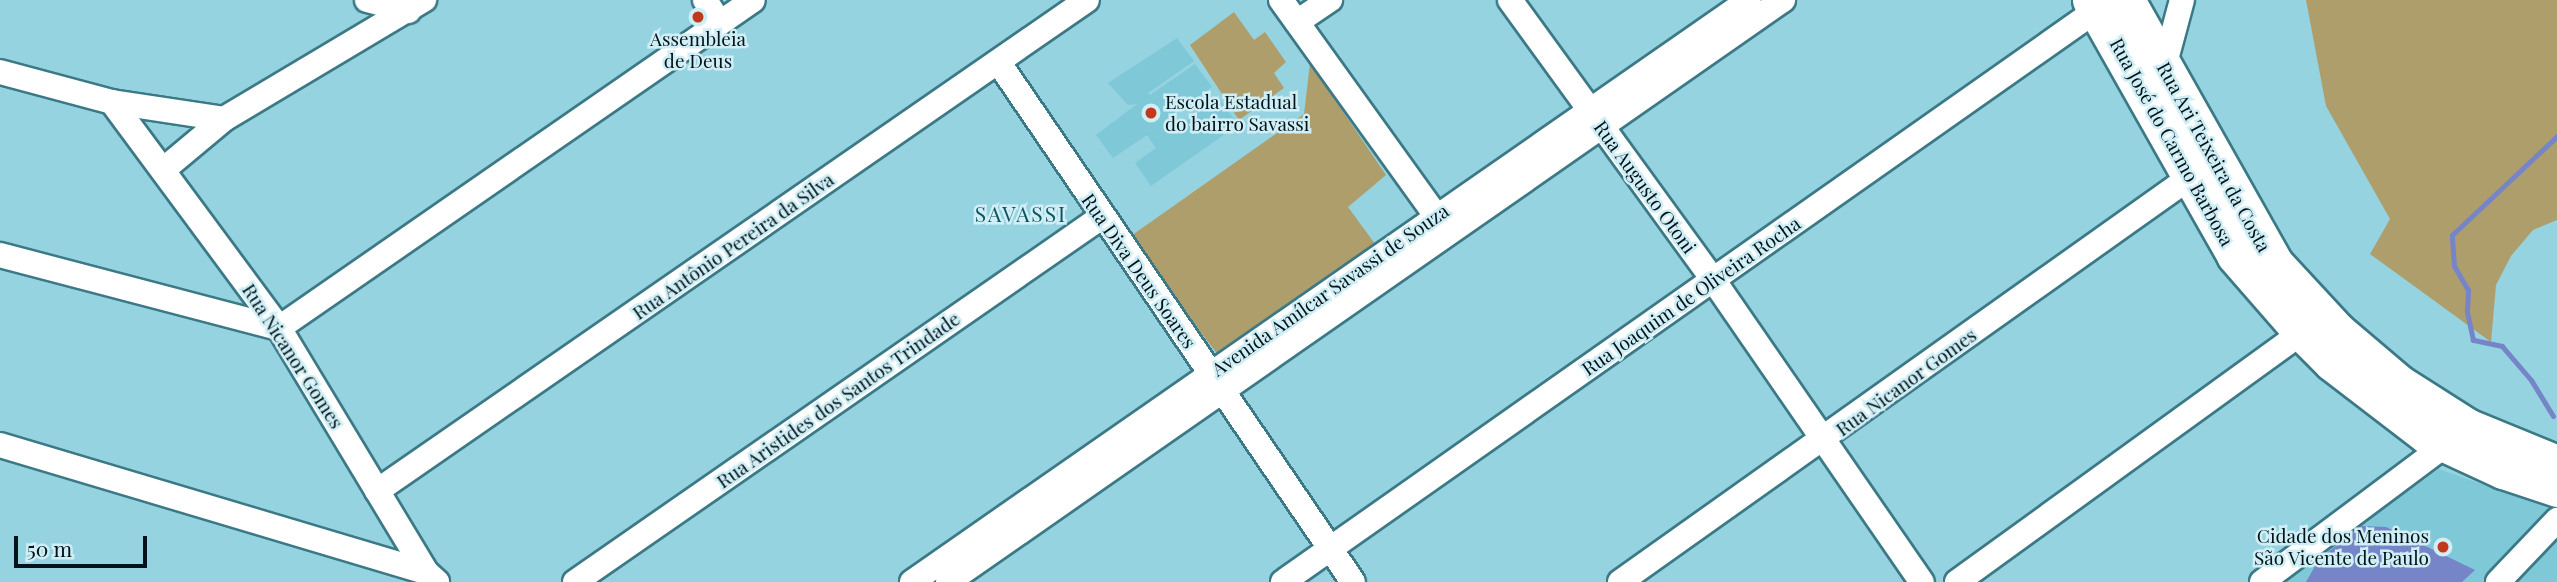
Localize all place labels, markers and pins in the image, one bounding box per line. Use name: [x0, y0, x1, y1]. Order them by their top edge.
marker: Assembleia de Deus: [690, 9, 706, 25]
place label: Assembleia de Deus: [650, 28, 746, 72]
place label: Escola Estadual do bairro Savassi: [1165, 91, 1309, 135]
marker: Escola Estadual do bairro Savassi: [1143, 105, 1159, 121]
place label: Cidade dos Meninos São Vicente de Paulo: [2253, 525, 2429, 569]
marker: Cidade dos Meninos São Vicente de Paulo: [2435, 539, 2451, 555]

